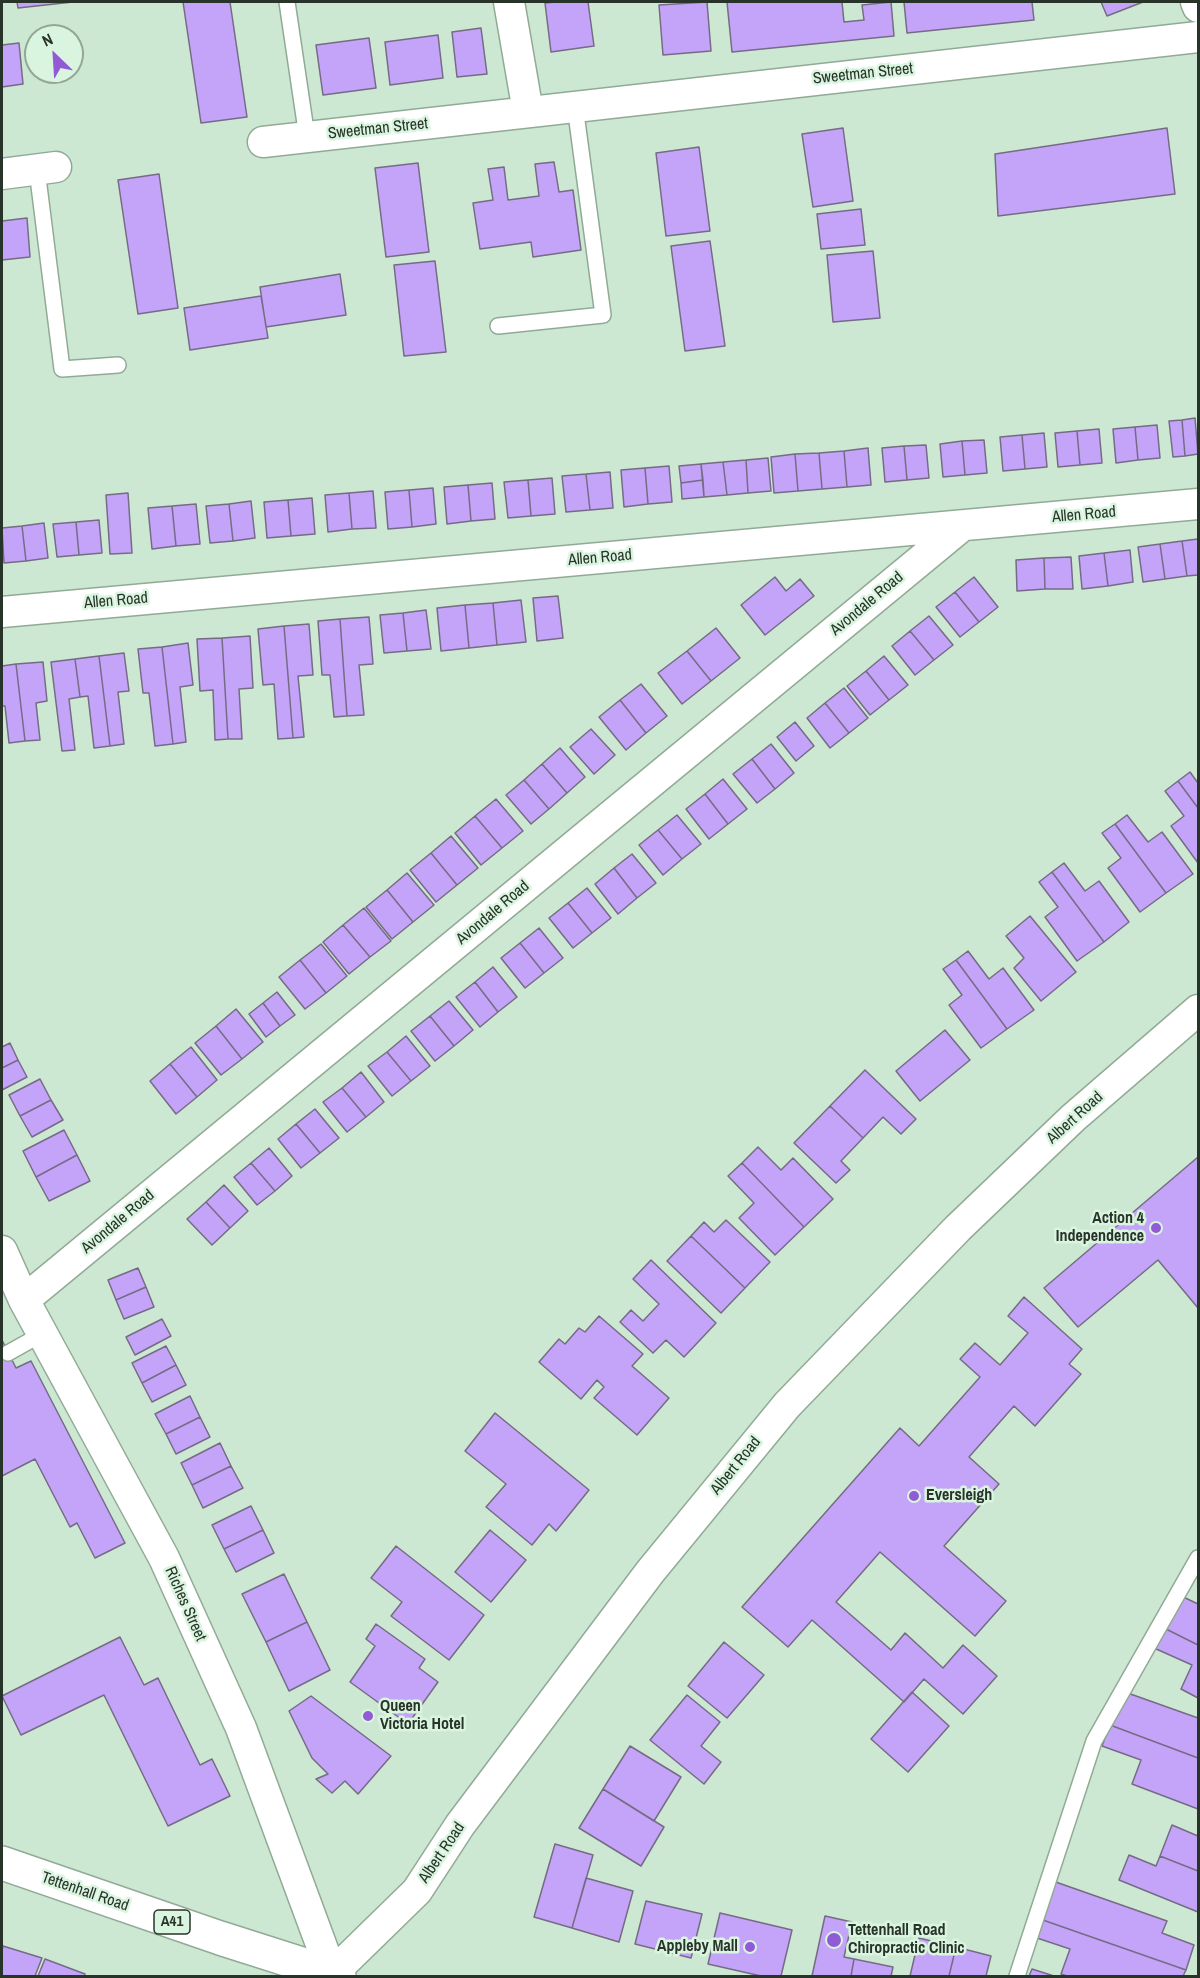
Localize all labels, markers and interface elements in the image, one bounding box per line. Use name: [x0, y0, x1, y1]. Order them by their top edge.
north arrow: [24, 24, 84, 84]
text: N: [38, 28, 56, 51]
street label: Sweetman Street: [812, 59, 914, 89]
street label: Sweetman Street: [327, 114, 429, 144]
street label: Allen Road: [1051, 503, 1117, 527]
street label: Allen Road: [567, 546, 633, 570]
street label: Avondale Road: [827, 568, 907, 640]
street label: Allen Road: [83, 589, 149, 613]
street label: Avondale Road: [453, 877, 533, 949]
street label: Albert Road: [1043, 1088, 1107, 1148]
street label: Avondale Road: [78, 1186, 158, 1258]
place label: Action 4 Independence: [1056, 1209, 1144, 1247]
marker: Action 4 Independence: [1149, 1221, 1163, 1235]
street label: Albert Road: [707, 1433, 765, 1499]
place label: Eversleigh: [926, 1486, 992, 1506]
marker: Eversleigh: [907, 1489, 921, 1503]
street label: Riches Street: [160, 1564, 210, 1644]
place label: Queen Victoria Hotel: [380, 1697, 464, 1735]
marker: Queen Victoria Hotel: [361, 1709, 375, 1723]
street label: Albert Road: [415, 1819, 469, 1887]
street label: Tettenhall Road: [39, 1868, 131, 1916]
road number: A41: [154, 1910, 190, 1934]
place label: Tettenhall Road Chiropractic Clinic: [848, 1921, 965, 1959]
marker: Tettenhall Road Chiropractic Clinic: [825, 1931, 843, 1949]
place label: Appleby Mall: [657, 1937, 738, 1957]
marker: Appleby Mall: [743, 1940, 757, 1954]

